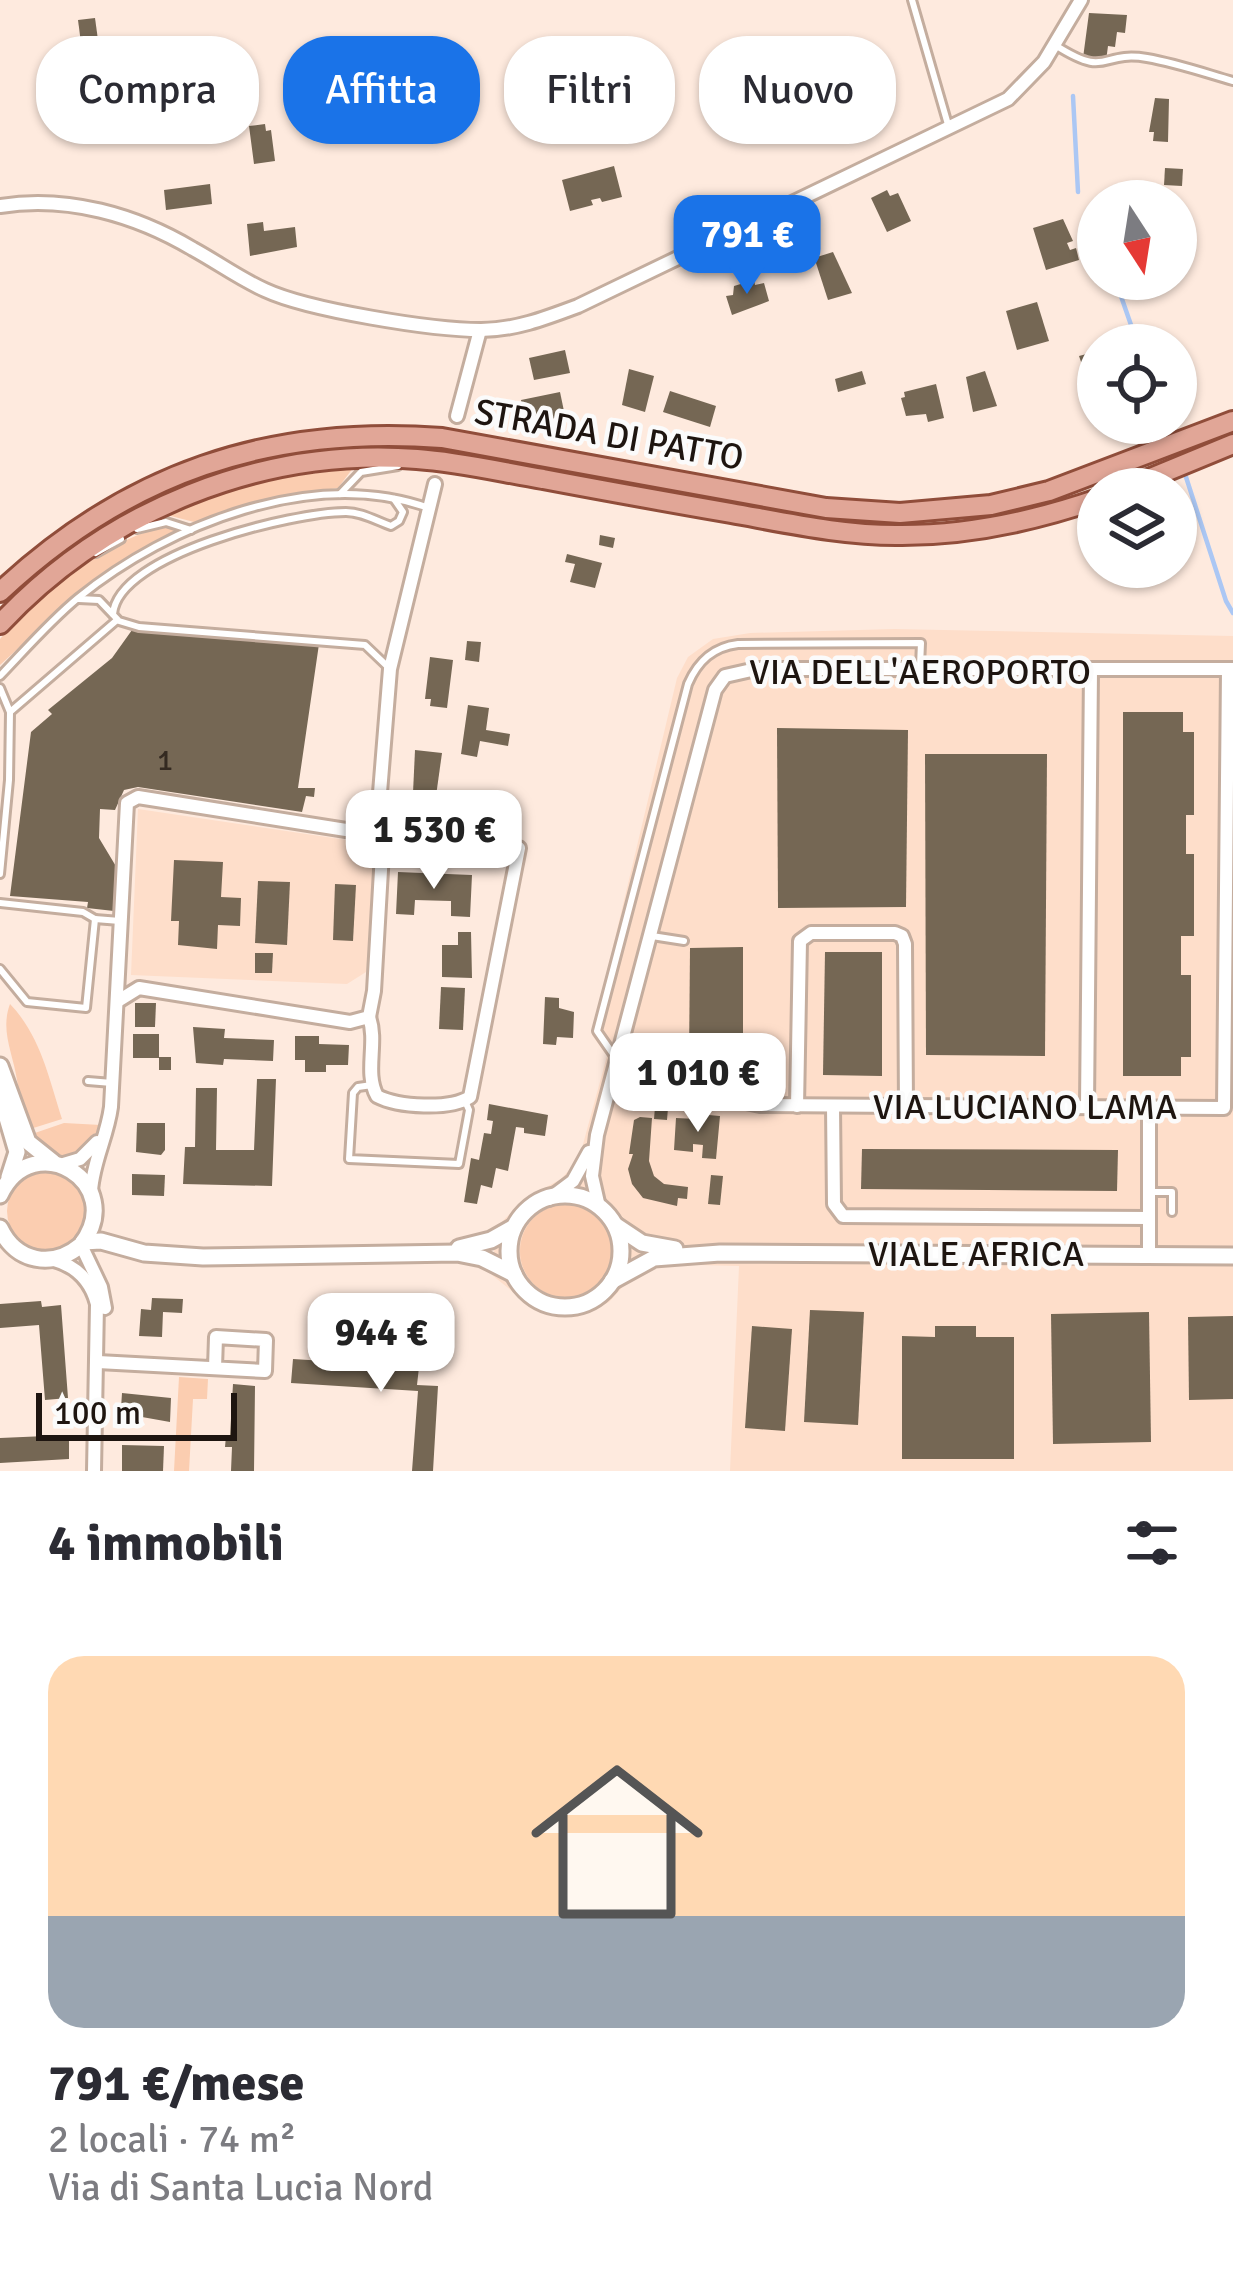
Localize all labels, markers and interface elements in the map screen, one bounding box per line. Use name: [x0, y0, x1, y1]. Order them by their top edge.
chip: Compra: [36, 36, 259, 144]
chip: Affitta: [283, 36, 480, 144]
chip: Filtri: [504, 36, 675, 144]
chip: Nuovo: [699, 36, 896, 144]
north arrow: [1077, 180, 1197, 300]
map controls: [1077, 180, 1197, 588]
pin: 791 €: [663, 195, 831, 297]
text: 791 €: [701, 210, 793, 258]
button: locate: [1077, 324, 1197, 444]
street label: STRADA DI PATTO: [471, 389, 747, 481]
button: layers: [1077, 468, 1197, 588]
street label: VIA DELL'AEROPORTO: [749, 650, 1091, 695]
house number: 1: [157, 742, 173, 779]
pin: 1 530 €: [323, 790, 545, 892]
text: 1 530 €: [373, 805, 495, 853]
pin: 1 010 €: [587, 1033, 809, 1135]
text: 1 010 €: [637, 1048, 759, 1096]
street label: VIA LUCIANO LAMA: [873, 1085, 1177, 1130]
street label: VIALE AFRICA: [868, 1232, 1084, 1277]
pin: 944 €: [297, 1293, 465, 1395]
text: 944 €: [335, 1308, 427, 1356]
scale bar: [36, 1387, 237, 1440]
text: 100 m: [54, 1393, 141, 1434]
icon: filters: [1119, 1510, 1185, 1576]
text: 4 immobili: [48, 1512, 284, 1575]
icon: home: [509, 1734, 725, 1950]
text: 791 €/mese: [48, 2052, 305, 2115]
text: 2 locali · 74 m²: [48, 2115, 296, 2163]
text: Via di Santa Lucia Nord: [48, 2163, 434, 2211]

